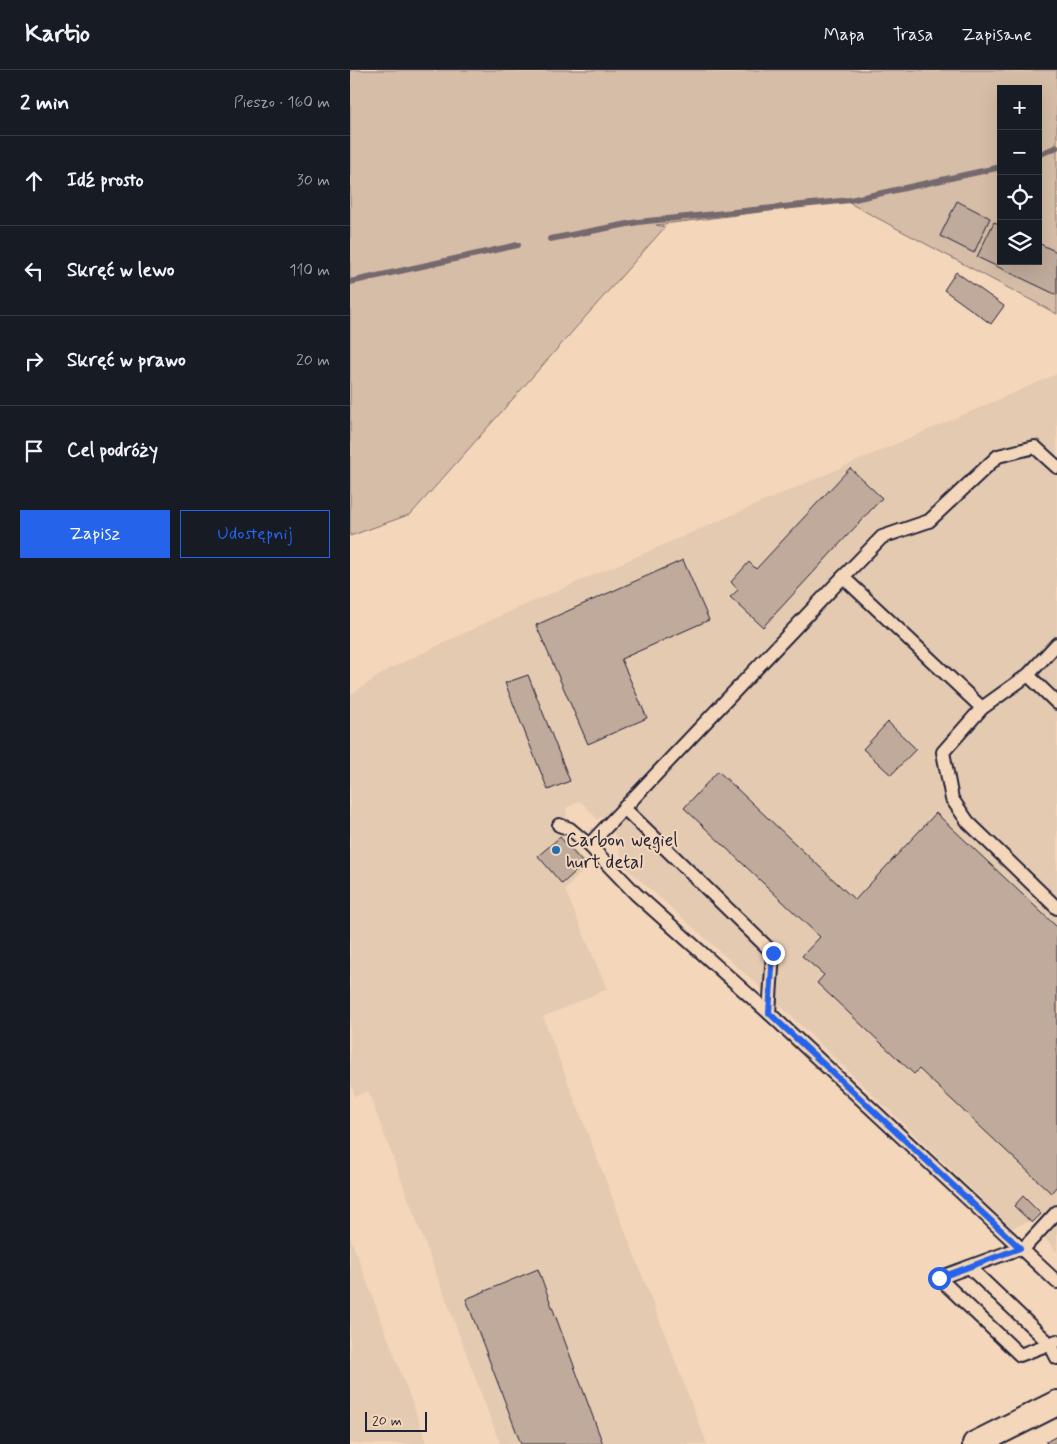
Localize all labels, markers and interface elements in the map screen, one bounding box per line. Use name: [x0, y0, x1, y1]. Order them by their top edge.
text: Kartio: [25, 19, 90, 50]
text: Mapa: [824, 23, 865, 47]
text: Trasa: [893, 23, 933, 47]
text: Zapisane: [961, 23, 1032, 47]
map controls: [997, 85, 1042, 265]
button: +: [997, 85, 1042, 130]
text: 2 min: [20, 89, 69, 117]
text: Pieszo · 160 m: [234, 92, 330, 113]
button: −: [997, 130, 1042, 175]
icon: ahead: [20, 167, 48, 195]
text: Idź prosto: [67, 168, 144, 193]
text: 30 m: [297, 170, 330, 191]
button: locate: [997, 175, 1042, 220]
button: layers: [997, 220, 1042, 265]
icon: left: [20, 257, 48, 285]
text: Skręć w lewo: [67, 258, 175, 283]
text: 110 m: [289, 260, 330, 281]
icon: right: [20, 347, 48, 375]
text: Skręć w prawo: [67, 348, 186, 373]
text: 20 m: [296, 350, 330, 371]
icon: arrive: [20, 437, 48, 465]
text: Cel podróży: [67, 438, 158, 463]
button: Zapisz: [20, 510, 170, 558]
button: Udostępnij: [180, 510, 330, 558]
place label: Carbon węgiel hurt detal: [566, 828, 678, 875]
marker: Carbon węgiel hurt detal: [550, 844, 562, 856]
route end: [762, 942, 785, 965]
route start: [928, 1267, 951, 1290]
scale bar: [365, 1409, 428, 1432]
text: 20 m: [372, 1412, 402, 1430]

